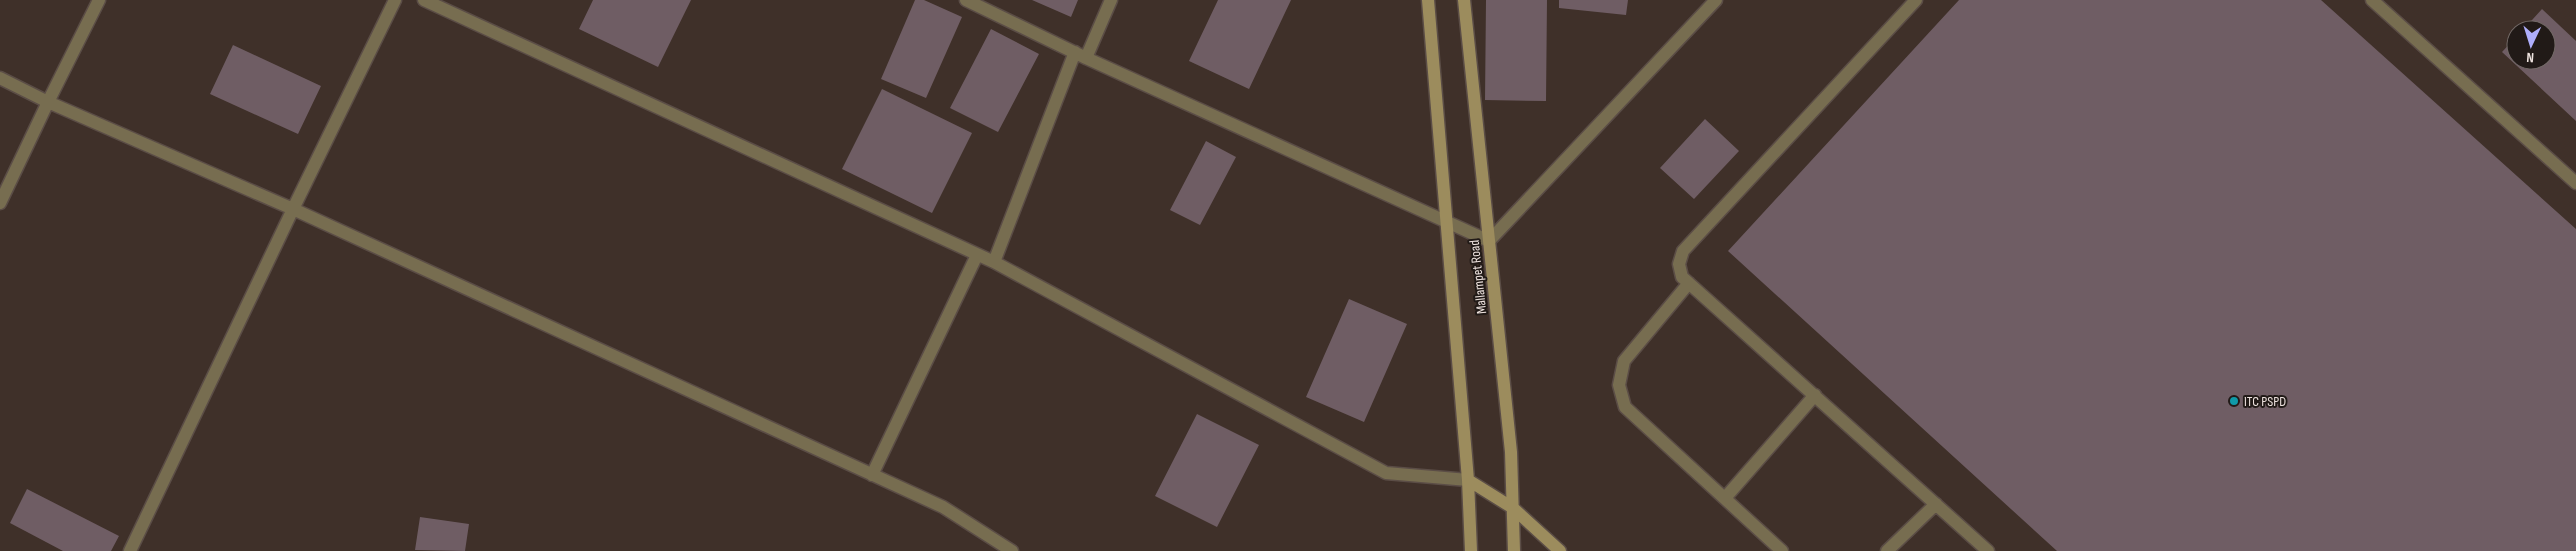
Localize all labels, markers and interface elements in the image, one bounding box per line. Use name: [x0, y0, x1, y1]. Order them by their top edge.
north arrow: [2506, 20, 2556, 70]
text: N: [2526, 49, 2534, 66]
street label: Mallampet Road: [1466, 239, 1490, 315]
place label: ITC PSPD: [2244, 393, 2286, 410]
marker: ITC PSPD: [2228, 395, 2240, 407]

